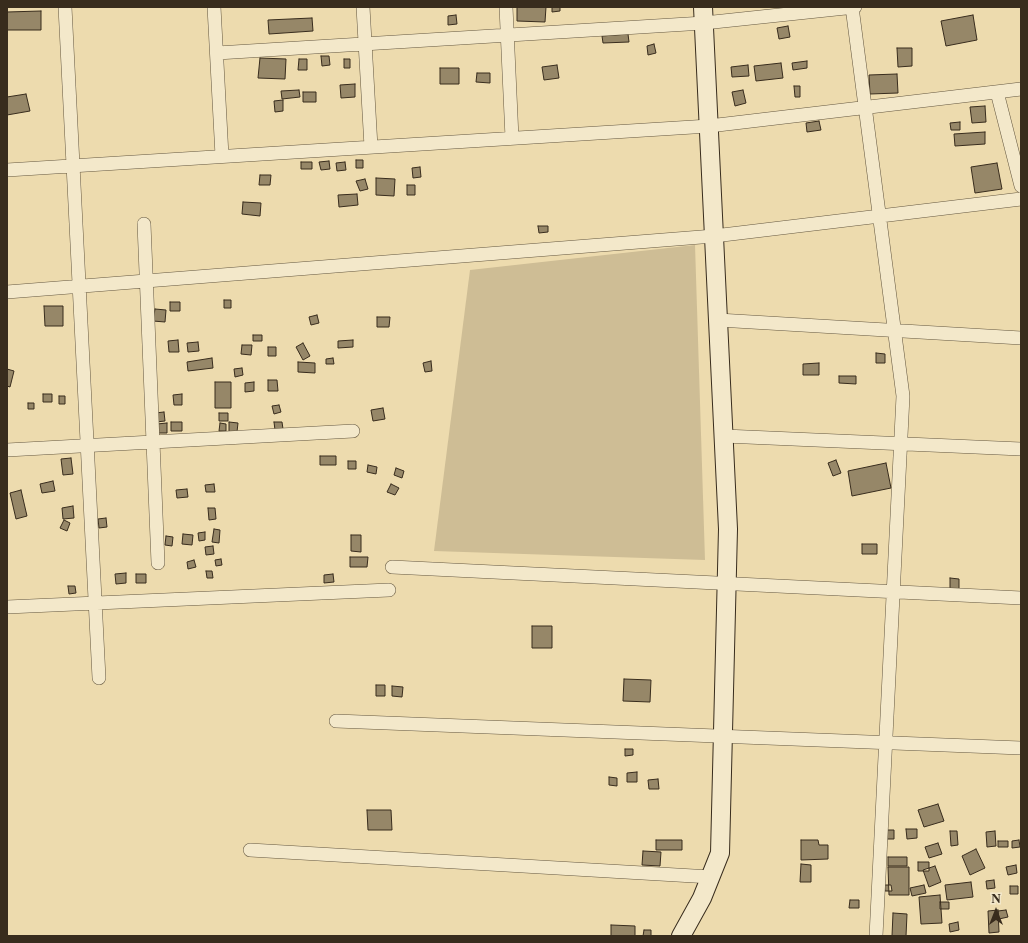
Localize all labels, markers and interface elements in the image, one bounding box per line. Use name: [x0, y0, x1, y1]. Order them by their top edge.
north arrow: [976, 891, 1016, 931]
text: N: [991, 892, 1001, 906]

